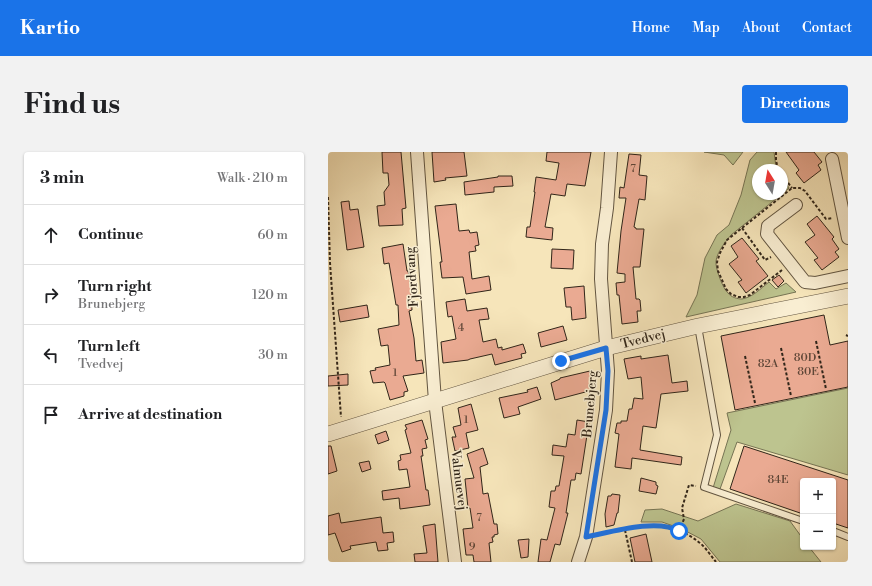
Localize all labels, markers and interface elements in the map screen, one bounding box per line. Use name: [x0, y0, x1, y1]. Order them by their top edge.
text: Kartio: [20, 16, 80, 40]
text: Home: [632, 19, 670, 37]
text: Map: [692, 19, 720, 37]
text: About: [742, 19, 780, 37]
text: Contact: [802, 19, 852, 37]
button: Directions: [742, 85, 848, 123]
text: Find us: [24, 87, 120, 122]
house number: 7: [630, 162, 636, 176]
north arrow: [752, 164, 788, 200]
text: 3 min: [40, 167, 84, 189]
text: Walk · 210 m: [217, 170, 288, 186]
icon: ahead: [40, 224, 62, 246]
text: Continue: [78, 225, 143, 244]
text: 60 m: [257, 227, 288, 243]
street label: Fjordvang: [402, 246, 422, 308]
text: Turn right: [78, 277, 152, 296]
icon: right: [40, 284, 62, 306]
text: 120 m: [252, 287, 288, 303]
text: Brunebjerg: [78, 296, 145, 312]
house number: 4: [458, 321, 465, 335]
street label: Tvedvej: [619, 326, 667, 352]
text: Turn left: [78, 337, 140, 356]
icon: left: [40, 344, 62, 366]
text: 30 m: [258, 347, 288, 363]
house number: 80D: [794, 351, 817, 365]
route end: [552, 352, 570, 370]
text: Tvedvej: [78, 356, 124, 372]
house number: 82A: [758, 357, 779, 371]
house number: 80E: [797, 365, 819, 379]
house number: 1: [393, 366, 398, 380]
street label: Brunebjerg: [579, 369, 601, 439]
icon: arrive: [40, 404, 62, 426]
text: Arrive at destination: [78, 405, 222, 424]
house number: 1: [464, 413, 469, 427]
street label: Valmuevej: [447, 448, 471, 511]
house number: 84E: [767, 473, 789, 487]
map controls: [800, 478, 836, 550]
button: +: [800, 478, 836, 514]
house number: 7: [476, 511, 482, 525]
button: −: [800, 514, 836, 550]
route start: [670, 522, 688, 540]
house number: 9: [469, 540, 476, 554]

